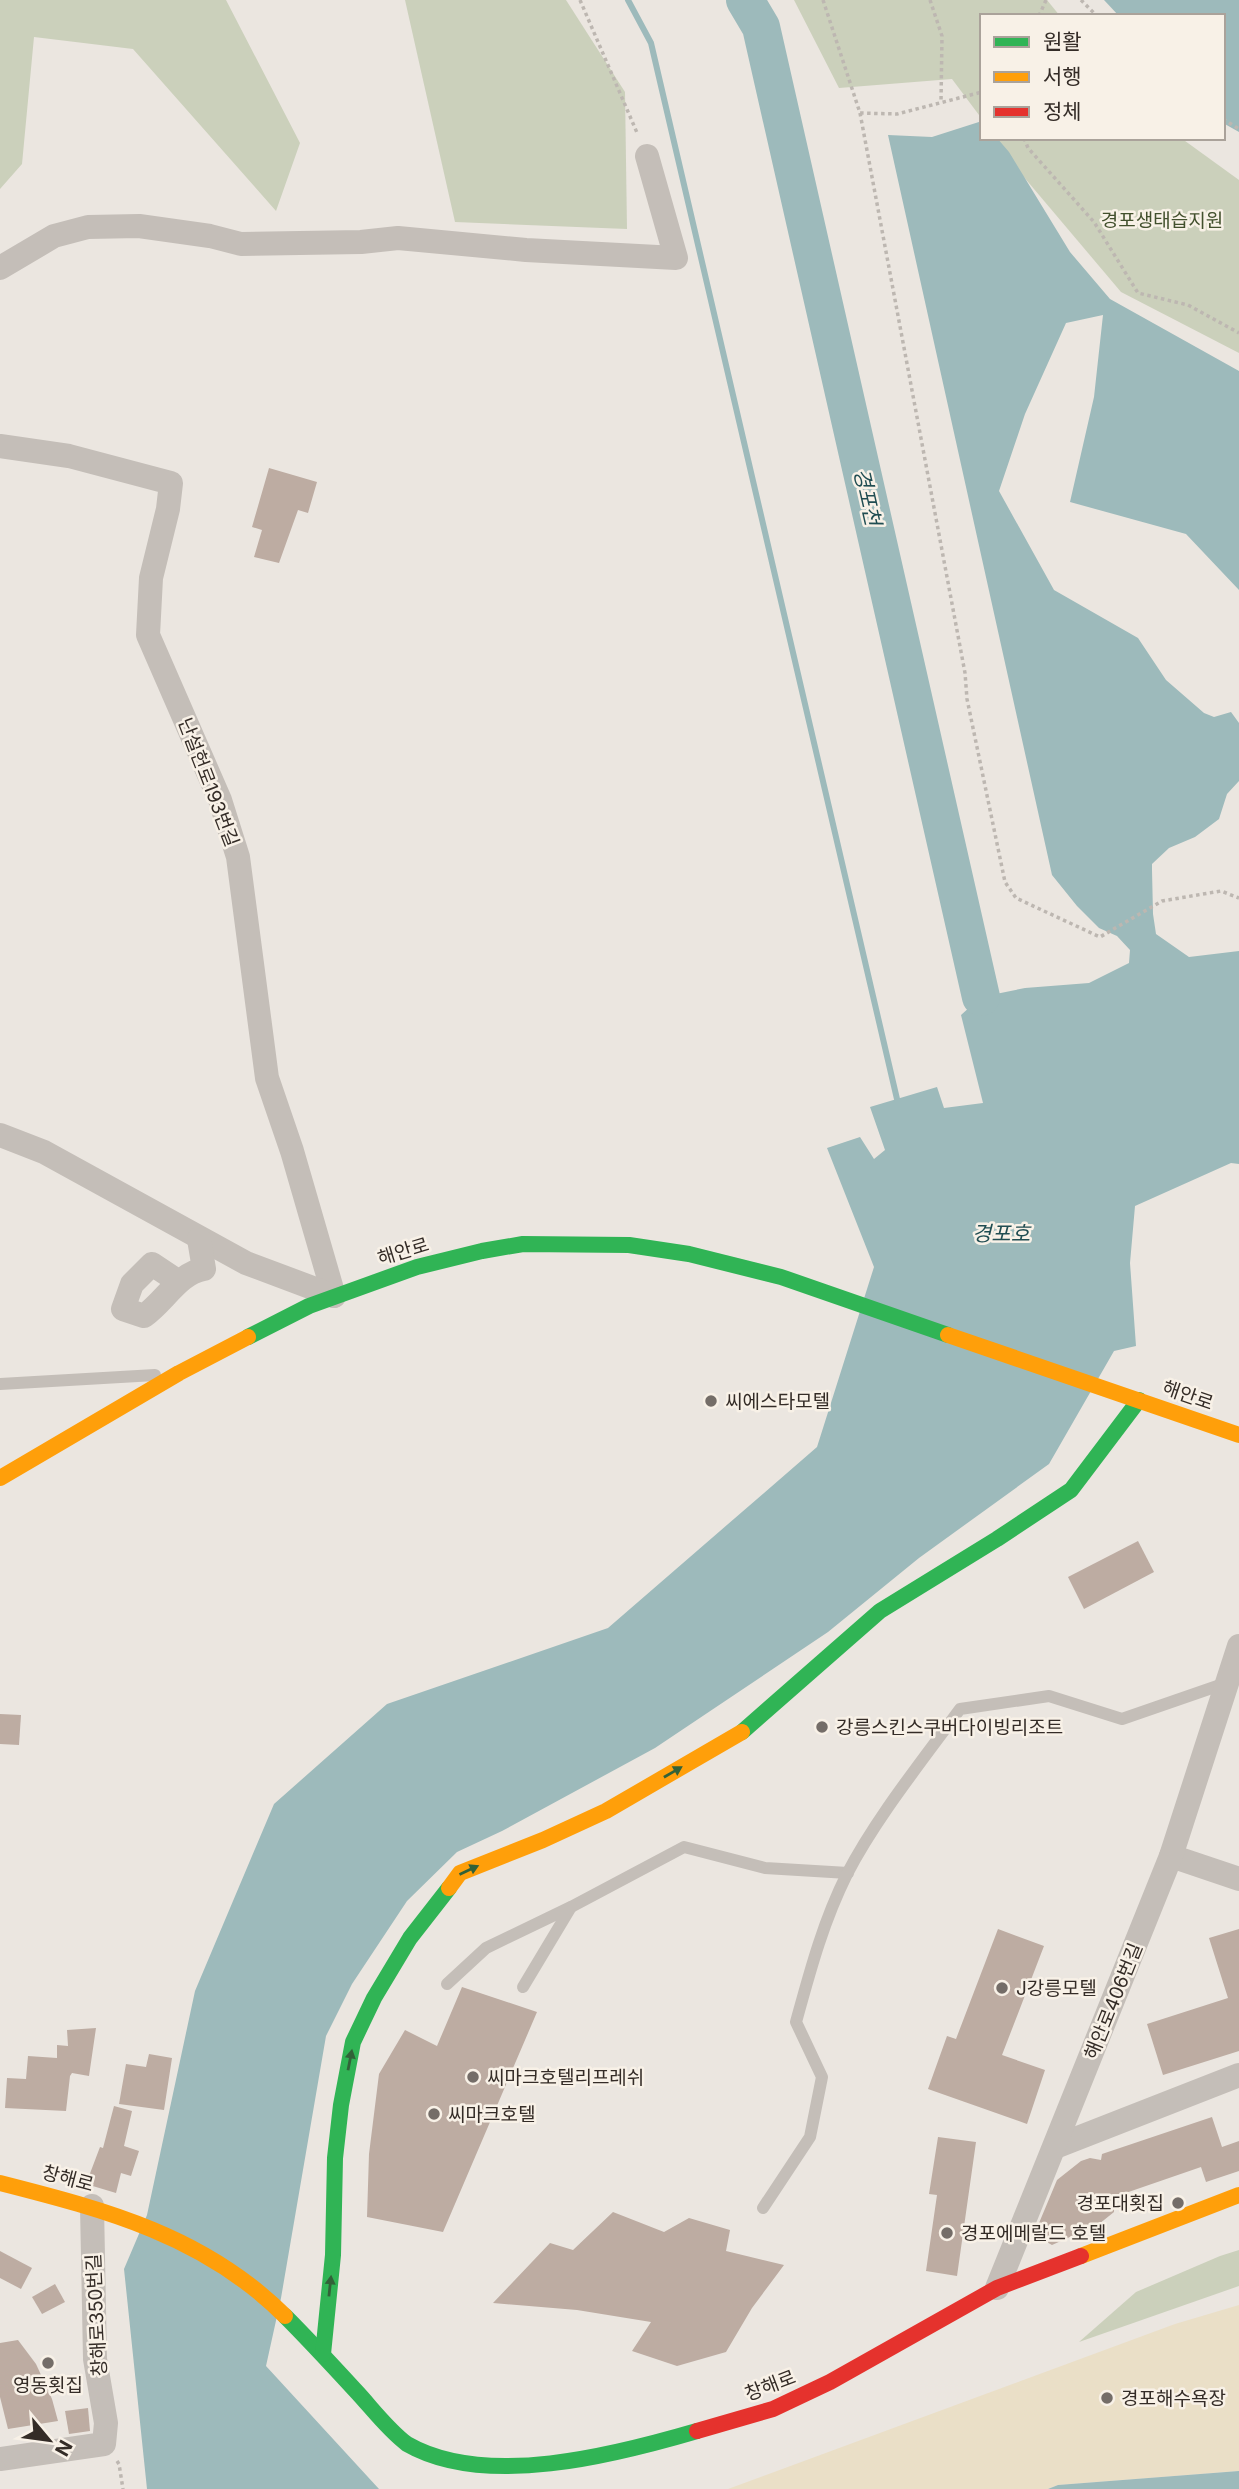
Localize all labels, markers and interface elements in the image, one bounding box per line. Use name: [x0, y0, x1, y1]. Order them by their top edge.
legend: [980, 14, 1225, 140]
text: 원활: [1043, 29, 1082, 54]
text: 서행: [1043, 64, 1082, 89]
text: 정체: [1043, 99, 1082, 124]
park label: 경포생태습지원: [1101, 209, 1223, 232]
water label: 경포천: [849, 466, 887, 531]
street label: 난설헌로193번길: [173, 715, 244, 850]
water label: 경포호: [972, 1221, 1032, 1246]
street label: 해안로: [375, 1233, 432, 1270]
street label: 해안로: [1159, 1376, 1216, 1415]
place label: 씨에스타모텔: [725, 1390, 830, 1413]
marker: 씨에스타모텔: [703, 1393, 719, 1409]
place label: 강릉스킨스쿠버다이빙리조트: [836, 1716, 1063, 1739]
marker: 강릉스킨스쿠버다이빙리조트: [814, 1719, 830, 1735]
one-way arrow: [663, 1766, 683, 1778]
one-way arrow: [458, 1864, 479, 1876]
street label: 해안로406번길: [1080, 1940, 1147, 2063]
place label: J강릉모텔: [1016, 1977, 1097, 2000]
marker: J강릉모텔: [994, 1980, 1010, 1996]
one-way arrow: [345, 2049, 356, 2071]
place label: 씨마크호텔리프레쉬: [487, 2066, 644, 2089]
marker: 씨마크호텔리프레쉬: [465, 2069, 481, 2085]
place label: 씨마크호텔: [448, 2103, 535, 2126]
marker: 씨마크호텔: [426, 2106, 442, 2122]
street label: 창해로: [40, 2161, 96, 2196]
place label: 경포대횟집: [1077, 2192, 1164, 2215]
marker: 경포대횟집: [1170, 2195, 1186, 2211]
place label: 경포에메랄드 호텔: [961, 2222, 1106, 2245]
marker: 경포에메랄드 호텔: [939, 2225, 955, 2241]
street label: 창해로350번길: [82, 2253, 111, 2377]
one-way arrow: [325, 2275, 336, 2297]
marker: 영동횟집: [40, 2355, 56, 2371]
street label: 창해로: [742, 2365, 799, 2406]
place label: 영동횟집: [13, 2374, 83, 2397]
place label: 경포해수욕장: [1121, 2387, 1226, 2410]
marker: 경포해수욕장: [1099, 2390, 1115, 2406]
north arrow: [14, 2405, 84, 2475]
text: N: [50, 2436, 77, 2460]

